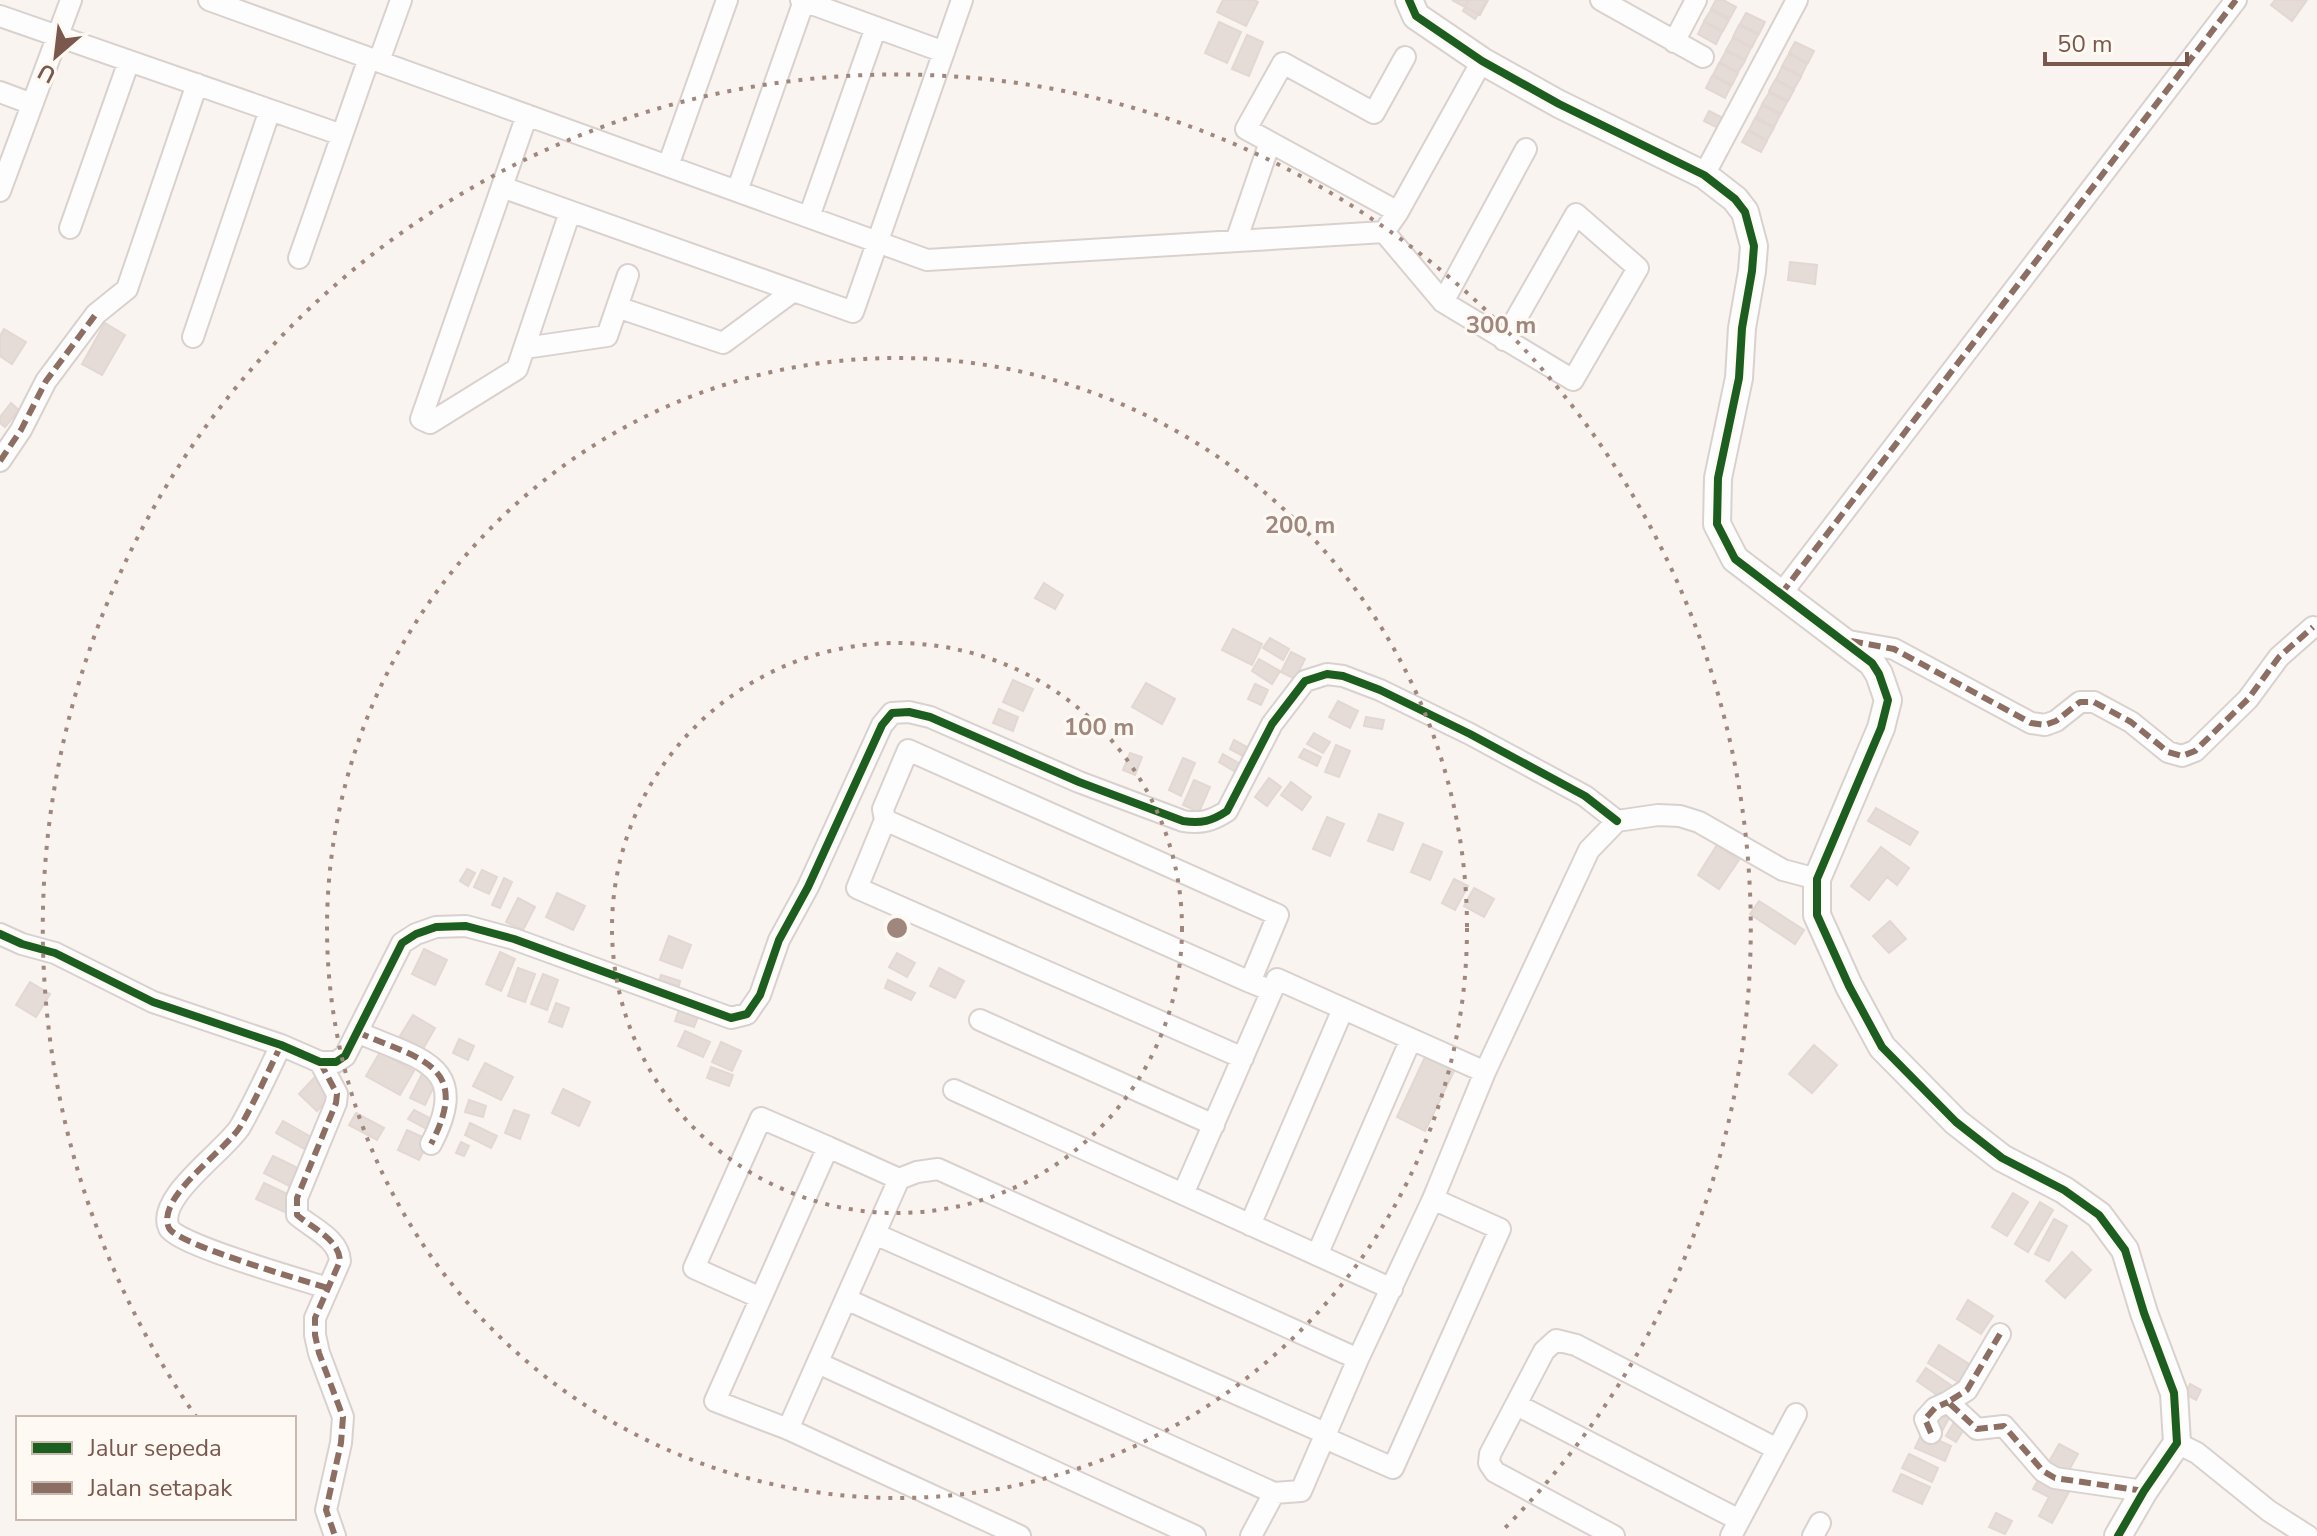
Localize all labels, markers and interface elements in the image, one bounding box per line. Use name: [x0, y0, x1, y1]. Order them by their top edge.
north arrow: [16, 16, 96, 96]
scale bar: [2045, 16, 2187, 66]
text: 50 m: [2057, 28, 2113, 60]
text: U: [33, 56, 61, 90]
text: 300 m: [1466, 309, 1536, 341]
text: 200 m: [1265, 509, 1335, 541]
text: 100 m: [1064, 711, 1134, 743]
centre of rings: [883, 914, 911, 942]
legend: [16, 1416, 296, 1520]
text: Jalur sepeda: [87, 1432, 222, 1464]
text: Jalan setapak: [87, 1472, 233, 1504]

